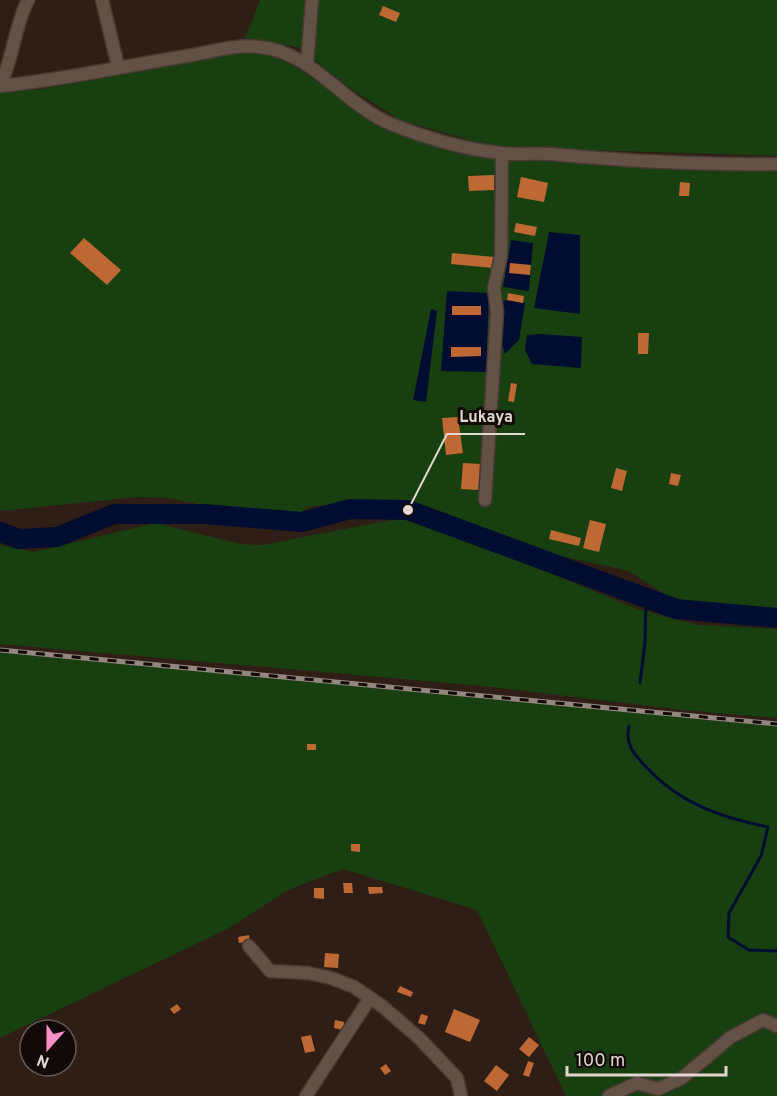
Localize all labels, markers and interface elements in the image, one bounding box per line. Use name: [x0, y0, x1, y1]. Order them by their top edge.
callout: Lukaya: [447, 400, 525, 434]
text: Lukaya: [459, 408, 513, 428]
north arrow: [18, 1018, 78, 1078]
scale bar: [567, 1039, 726, 1077]
text: N: [34, 1049, 52, 1072]
text: 100 m: [576, 1050, 625, 1073]

